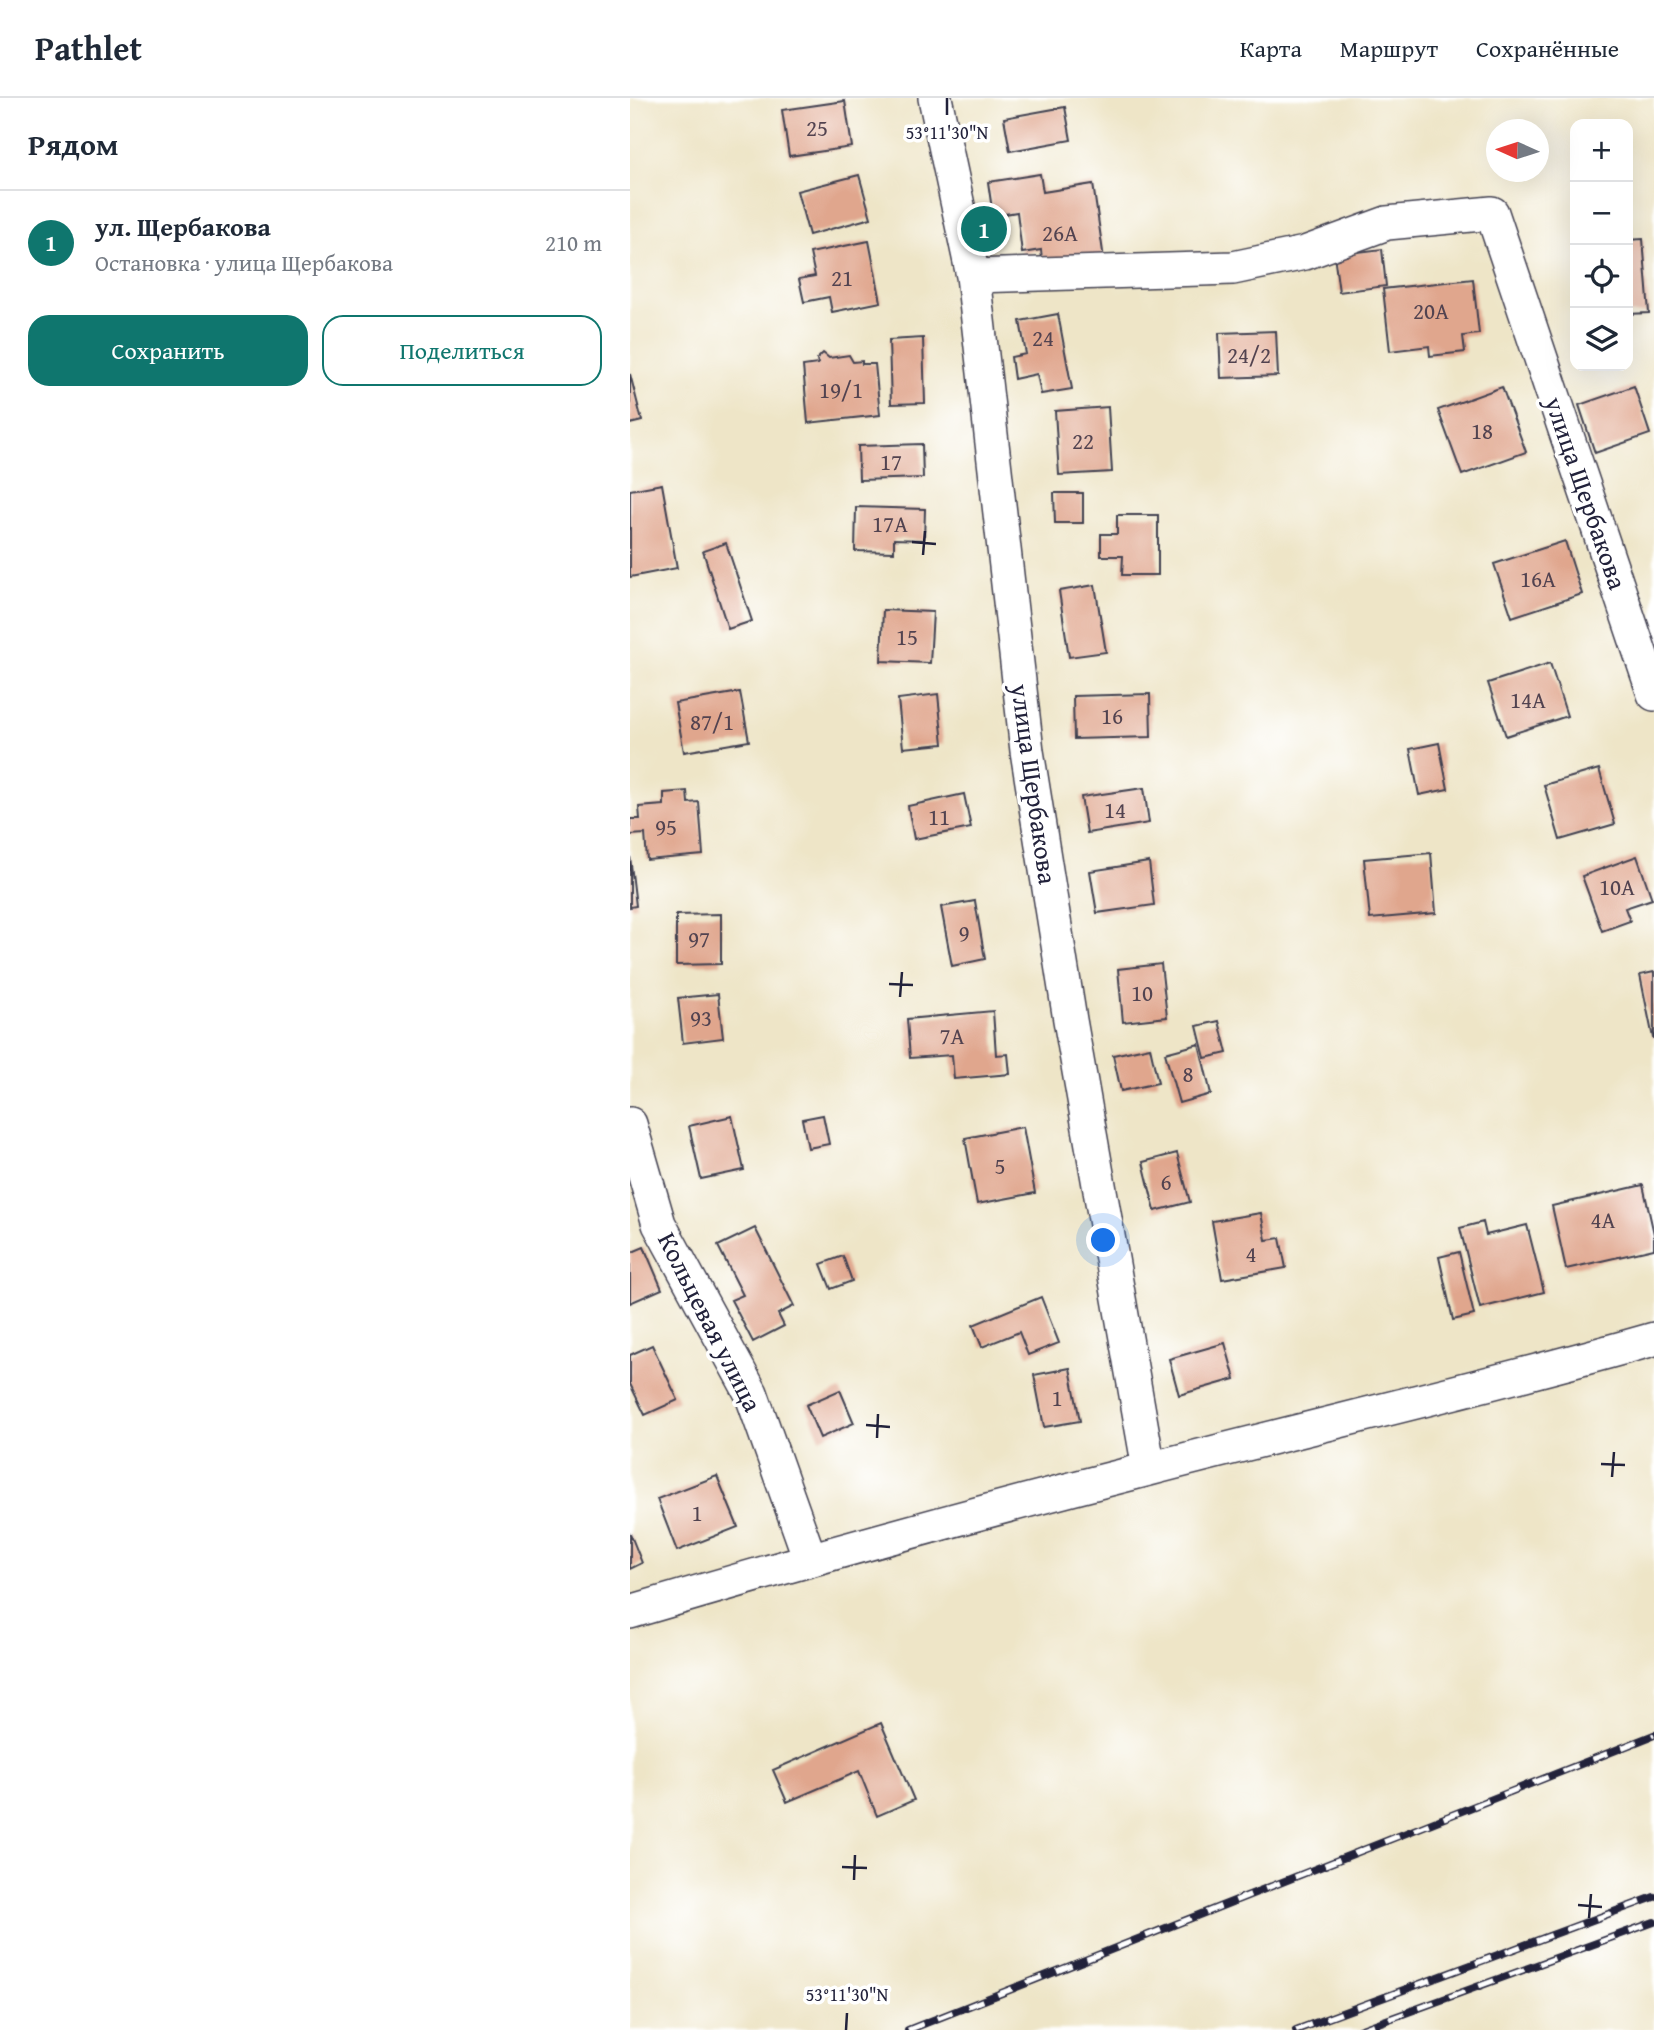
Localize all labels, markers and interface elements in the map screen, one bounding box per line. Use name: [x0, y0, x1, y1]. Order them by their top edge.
text: Pathlet: [35, 24, 142, 72]
text: Карта: [1240, 31, 1302, 66]
text: Маршрут: [1340, 31, 1438, 66]
text: Сохранённые: [1476, 31, 1619, 66]
house number: 25: [806, 111, 828, 144]
text: 53°11'30"N: [906, 119, 989, 146]
north arrow: [1486, 119, 1549, 182]
map controls: [1570, 119, 1633, 371]
button: +: [1570, 119, 1633, 182]
text: Рядом: [28, 122, 119, 166]
button: −: [1570, 182, 1633, 245]
pin: 1: [961, 203, 1007, 255]
text: ул. Щербакова: [95, 207, 271, 246]
house number: 26А: [1042, 216, 1078, 249]
text: 1: [45, 226, 57, 259]
text: 210 m: [545, 226, 602, 259]
button: locate: [1570, 245, 1633, 308]
text: Остановка · улица Щербакова: [95, 246, 393, 279]
house number: 21: [831, 261, 853, 294]
house number: 20А: [1413, 294, 1449, 327]
button: layers: [1570, 308, 1633, 371]
button: Сохранить: [28, 315, 308, 386]
button: Поделиться: [322, 315, 602, 386]
house number: 24: [1032, 321, 1054, 354]
house number: 24/2: [1227, 338, 1271, 371]
house number: 19/1: [819, 373, 863, 406]
street label: улица Щербакова: [1535, 390, 1638, 595]
house number: 18: [1471, 414, 1493, 447]
house number: 22: [1072, 424, 1094, 457]
house number: 17: [880, 445, 902, 478]
house number: 17А: [872, 507, 908, 540]
house number: 16А: [1520, 562, 1556, 595]
house number: 15: [896, 620, 918, 653]
street label: улица Щербакова: [1001, 680, 1068, 887]
house number: 14А: [1510, 683, 1546, 716]
house number: 16: [1101, 699, 1123, 732]
house number: 87/1: [690, 705, 734, 738]
house number: 14: [1104, 793, 1126, 826]
house number: 11: [928, 800, 950, 833]
house number: 95: [655, 810, 677, 843]
house number: 10А: [1599, 870, 1635, 903]
house number: 9: [958, 916, 970, 949]
house number: 97: [688, 922, 710, 955]
house number: 10: [1131, 976, 1153, 1009]
house number: 93: [690, 1001, 712, 1034]
house number: 7А: [939, 1019, 965, 1052]
house number: 8: [1182, 1057, 1194, 1090]
house number: 5: [994, 1149, 1006, 1182]
house number: 6: [1160, 1165, 1172, 1198]
house number: 4А: [1590, 1203, 1616, 1236]
your location: [1086, 1223, 1120, 1257]
street label: Кольцевая улица: [648, 1225, 773, 1419]
house number: 4: [1245, 1237, 1257, 1270]
house number: 1: [1051, 1381, 1063, 1414]
house number: 1: [691, 1496, 703, 1529]
text: 53°11'30"N: [806, 1981, 889, 2008]

